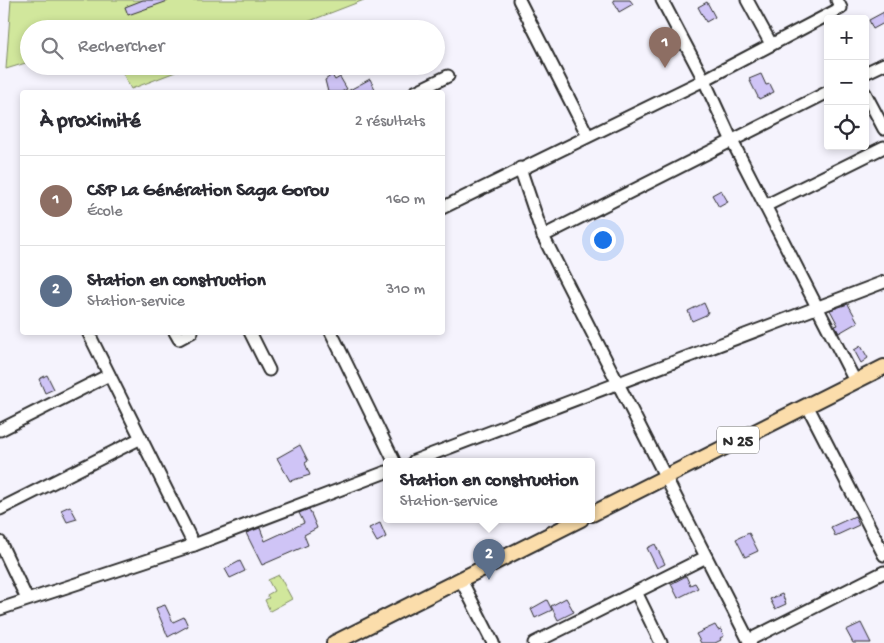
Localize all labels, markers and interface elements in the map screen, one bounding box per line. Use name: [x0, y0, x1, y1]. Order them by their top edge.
map controls: [824, 15, 869, 150]
button: +: [824, 15, 869, 60]
search box: [20, 20, 445, 75]
pin: 1: [649, 27, 681, 68]
icon: search: [38, 34, 66, 62]
text: Rechercher: [78, 36, 164, 59]
button: −: [824, 60, 869, 105]
button: locate: [824, 105, 869, 150]
text: À proximité: [40, 110, 141, 135]
text: 2 résultats: [355, 113, 425, 132]
text: CSP La Génération Saga Gorou: [87, 180, 329, 203]
text: 1: [53, 191, 59, 210]
text: 160 m: [386, 191, 425, 210]
text: École: [87, 203, 123, 222]
your location: [590, 227, 616, 253]
text: Station en construction: [87, 270, 266, 293]
text: 2: [52, 281, 60, 300]
text: 310 m: [386, 281, 425, 300]
text: Station-service: [87, 293, 185, 312]
road number: N 25: [717, 426, 759, 454]
popup: [383, 458, 595, 523]
text: Station en construction: [400, 470, 578, 493]
text: Station-service: [400, 493, 497, 512]
pin: 2: [473, 539, 505, 580]

